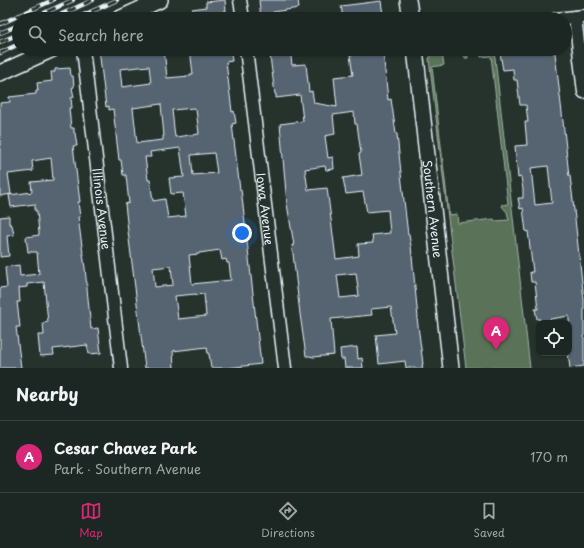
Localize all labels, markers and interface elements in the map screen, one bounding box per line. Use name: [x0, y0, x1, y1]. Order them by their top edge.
search box: [12, 12, 572, 56]
icon: search: [26, 23, 48, 45]
text: Search here: [58, 23, 144, 46]
street label: Southern Avenue: [419, 159, 448, 259]
street label: Illinois Avenue: [88, 167, 116, 251]
street label: Iowa Avenue: [252, 172, 279, 246]
your location: [232, 223, 252, 243]
pin: A: [483, 317, 509, 350]
map controls: [536, 320, 572, 356]
button: locate: [536, 320, 572, 356]
text: Nearby: [16, 381, 78, 407]
text: Cesar Chavez Park: [54, 436, 197, 459]
text: A: [24, 447, 34, 466]
text: 170 m: [530, 447, 568, 466]
text: Park · Southern Avenue: [54, 459, 201, 478]
tab: Map: [79, 500, 103, 541]
tab: Directions: [261, 500, 315, 541]
tab: Saved: [473, 500, 505, 541]

